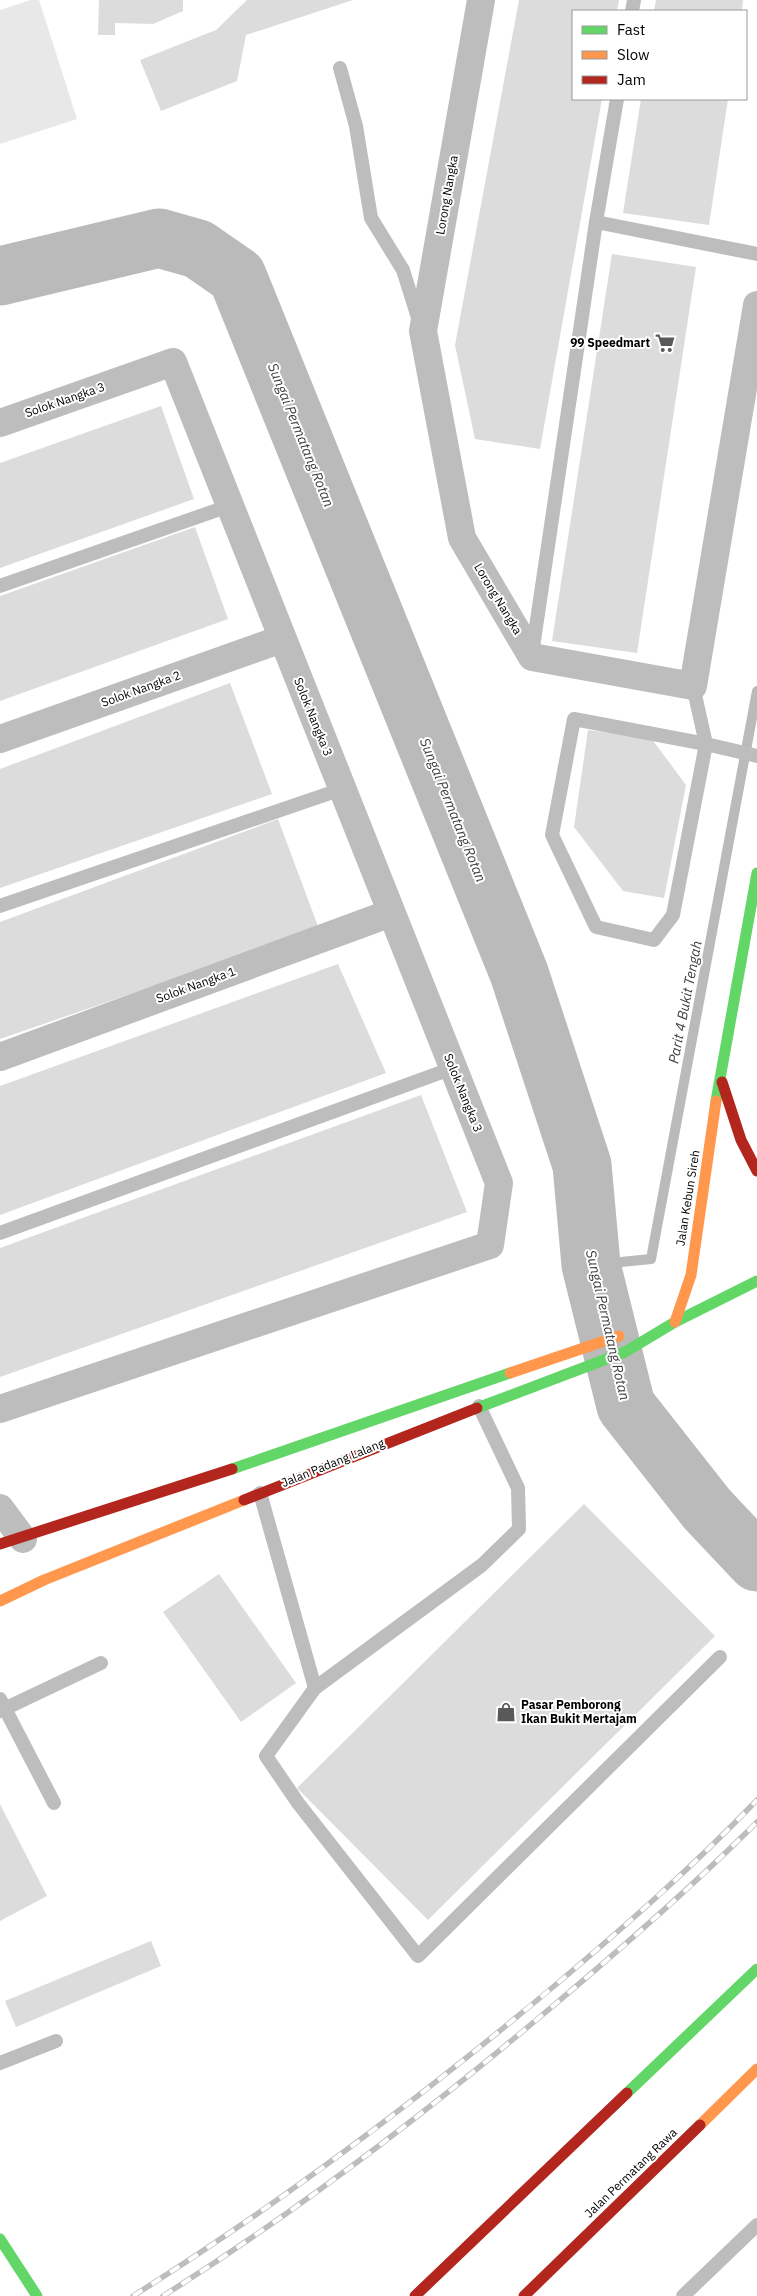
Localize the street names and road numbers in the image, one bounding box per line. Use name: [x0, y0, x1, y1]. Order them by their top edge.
street label: Lorong Nangka: [432, 153, 461, 236]
street label: Solok Nangka 3: [23, 379, 107, 420]
street label: Lorong Nangka: [471, 560, 526, 638]
street label: Solok Nangka 2: [99, 667, 183, 710]
street label: Solok Nangka 3: [291, 675, 336, 758]
street label: Solok Nangka 1: [154, 963, 238, 1006]
street label: Solok Nangka 3: [441, 1051, 486, 1134]
street label: Jalan Kebun Sireh: [673, 1149, 702, 1247]
street label: Jalan Padang Lalang: [279, 1435, 387, 1490]
street label: Jalan Permatang Rawa: [581, 2124, 680, 2221]

